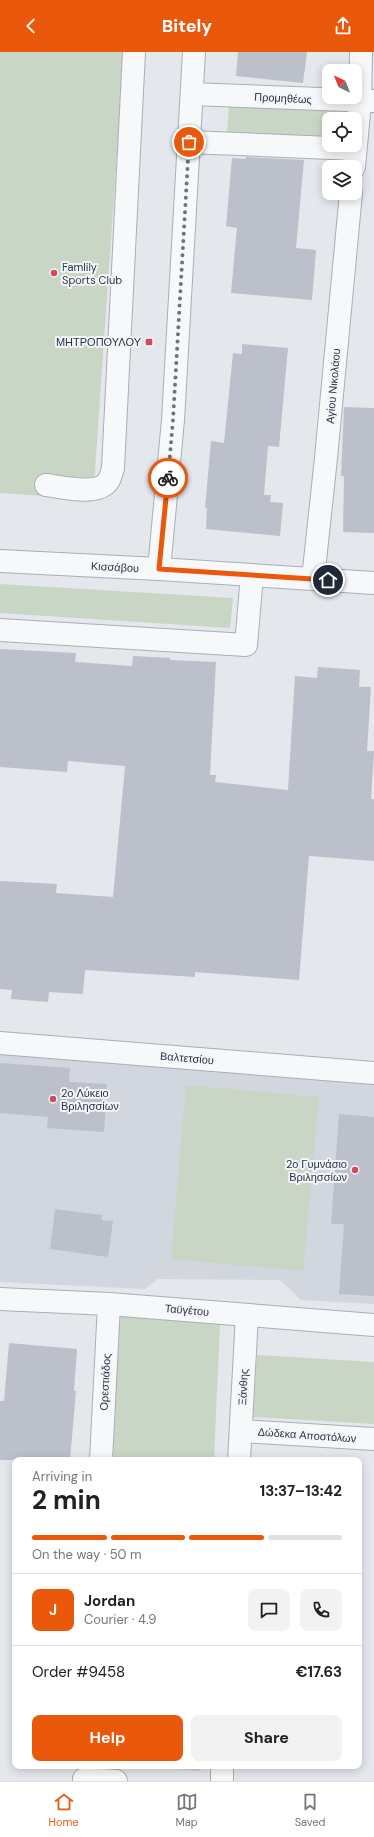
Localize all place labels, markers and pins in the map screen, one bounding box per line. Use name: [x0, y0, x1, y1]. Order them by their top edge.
pin: [172, 125, 206, 159]
place label: Famlily Sports Club: [62, 260, 122, 287]
marker: Famlily Sports Club: [49, 268, 59, 278]
place label: ΜΗΤΡΟΠΟΥΛΟΥ: [56, 335, 142, 349]
marker: ΜΗΤΡΟΠΟΥΛΟΥ: [144, 337, 154, 347]
pin: [311, 563, 345, 597]
place label: 2ο Λύκειο Βριλησσίων: [61, 1086, 119, 1113]
marker: 2ο Λύκειο Βριλησσίων: [48, 1094, 58, 1104]
place label: 2ο Γυμνάσιο Βριλησσίων: [286, 1157, 347, 1184]
marker: 2ο Γυμνάσιο Βριλησσίων: [350, 1165, 360, 1175]

